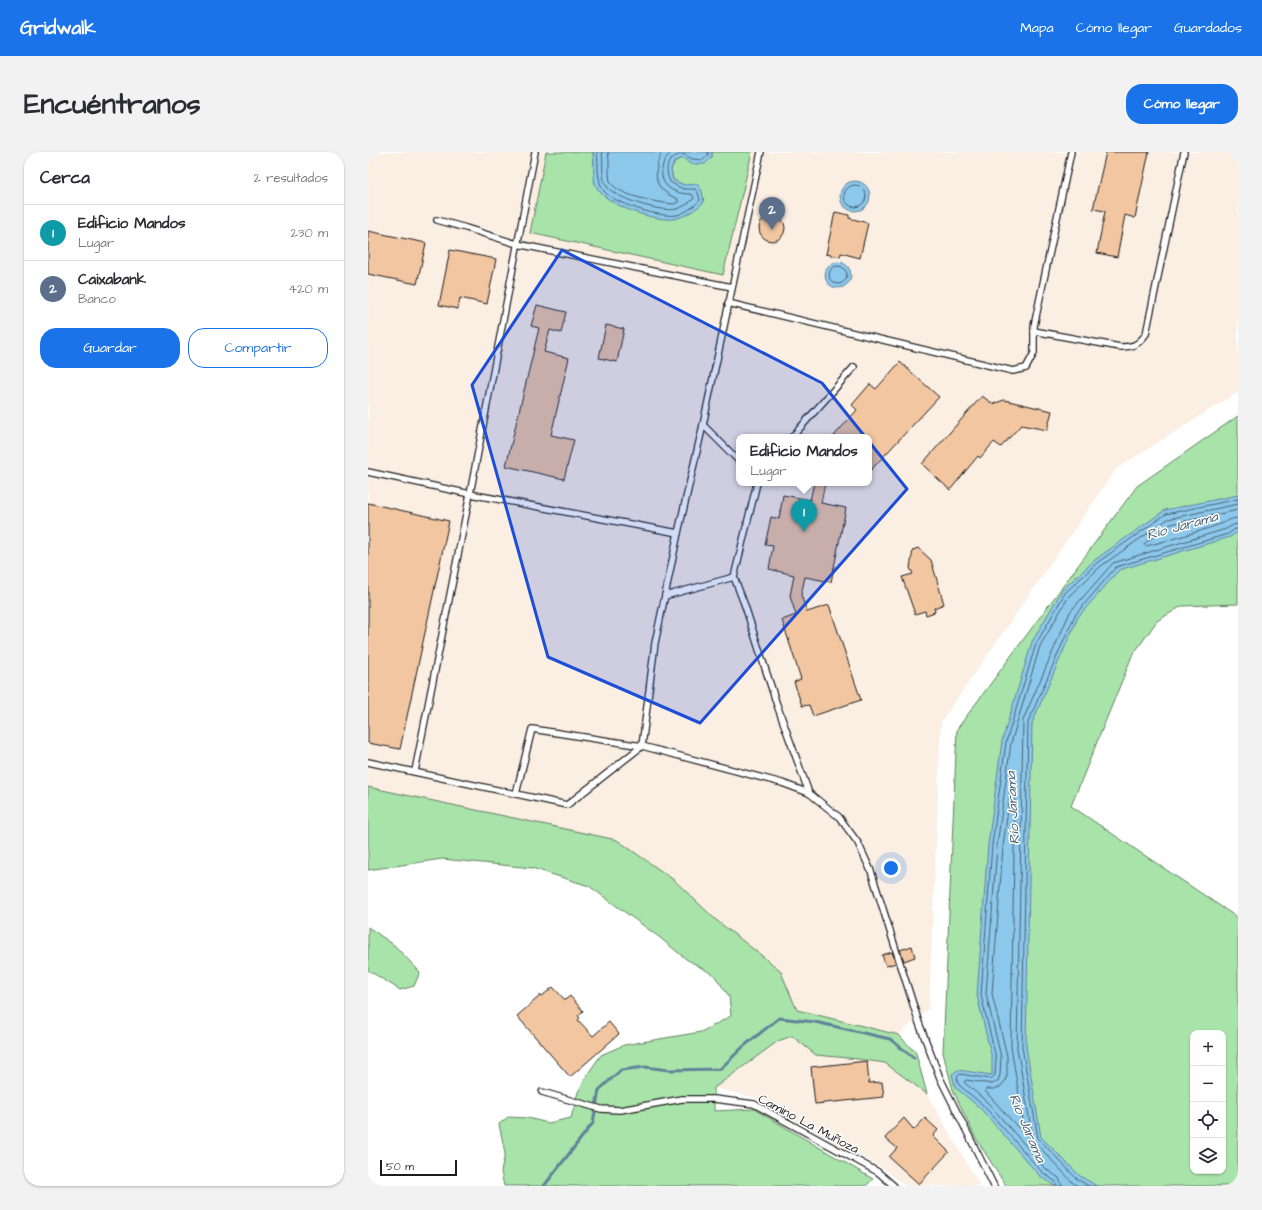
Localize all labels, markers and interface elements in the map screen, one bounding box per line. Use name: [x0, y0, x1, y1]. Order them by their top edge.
text: Gridwalk: [20, 15, 96, 42]
text: Mapa: [1020, 18, 1054, 38]
text: Cómo llegar: [1076, 18, 1152, 38]
text: Guardados: [1174, 18, 1242, 38]
button: Cómo llegar: [1126, 84, 1238, 124]
text: Encuéntranos: [24, 85, 200, 124]
text: Cerca: [40, 166, 90, 190]
text: 2 resultados: [254, 169, 328, 187]
pin: 2: [759, 197, 785, 230]
text: Edificio Mandos: [78, 213, 185, 234]
text: 1: [52, 224, 54, 242]
text: 230 m: [290, 224, 328, 242]
text: Lugar: [78, 234, 114, 252]
text: Caixabank: [78, 269, 146, 290]
text: 2: [49, 280, 57, 298]
text: 420 m: [288, 280, 328, 298]
text: Banco: [78, 290, 116, 308]
button: Guardar: [40, 328, 180, 368]
button: Compartir: [188, 328, 328, 368]
popup: [736, 434, 872, 486]
text: Edificio Mandos: [750, 441, 858, 462]
text: Lugar: [750, 462, 786, 480]
pin: 1: [791, 499, 817, 532]
water label: Río Jarama: [1144, 507, 1221, 545]
water label: Río Jarama: [1001, 770, 1025, 845]
your location: [881, 858, 901, 878]
map controls: [1190, 1030, 1226, 1174]
button: +: [1190, 1030, 1226, 1066]
button: −: [1190, 1066, 1226, 1102]
street label: Camino La Muñoza: [755, 1090, 863, 1158]
water label: Río Jarama: [1004, 1091, 1051, 1167]
button: locate: [1190, 1102, 1226, 1138]
button: layers: [1190, 1138, 1226, 1174]
scale bar: [380, 1158, 457, 1177]
text: 50 m: [386, 1159, 414, 1174]

